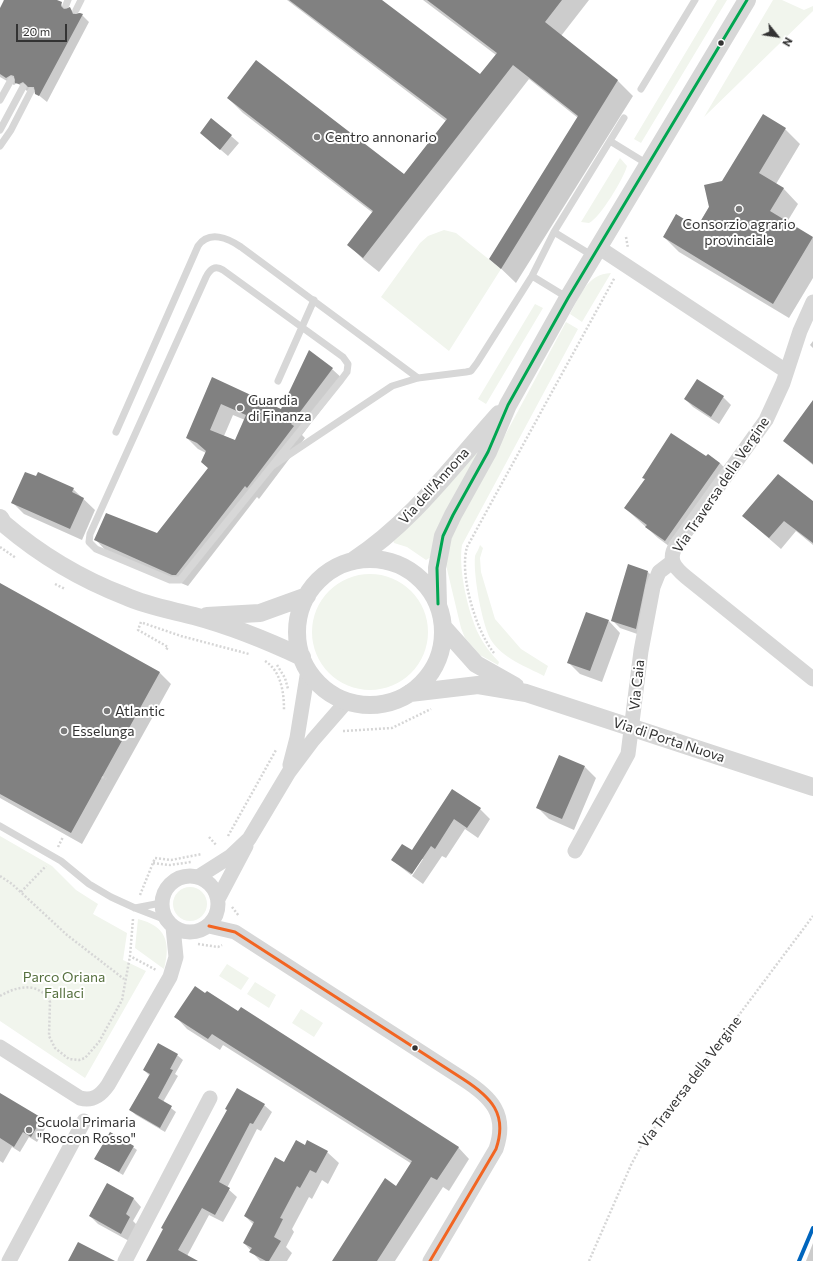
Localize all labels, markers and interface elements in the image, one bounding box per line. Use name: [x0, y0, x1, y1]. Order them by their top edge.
scale bar: [18, 16, 69, 42]
north arrow: [757, 16, 797, 56]
text: 20 m: [23, 24, 50, 38]
text: N: [780, 35, 796, 49]
unlabelled marker: [716, 38, 726, 48]
place label: Centro annonario: [325, 129, 437, 145]
marker: Centro annonario: [312, 132, 322, 142]
marker: Consorzio agrario provinciale: [734, 204, 744, 214]
place label: Consorzio agrario provinciale: [682, 216, 796, 248]
place label: Guardia di Finanza: [248, 392, 312, 424]
marker: Guardia di Finanza: [235, 403, 245, 413]
street label: Via Traversa della Vergine: [669, 414, 773, 556]
street label: Via dell'Annona: [395, 444, 473, 528]
street label: Via Caia: [626, 659, 648, 711]
place label: Atlantic: [115, 703, 165, 719]
marker: Atlantic: [102, 706, 112, 716]
street label: Via di Porta Nuova: [611, 714, 727, 766]
place label: Esselunga: [72, 723, 135, 739]
marker: Esselunga: [59, 726, 69, 736]
park label: Parco Oriana Fallaci: [23, 969, 105, 1002]
street label: Via Traversa della Vergine: [635, 1013, 745, 1151]
unlabelled marker: [410, 1043, 420, 1053]
place label: Scuola Primaria "Roccon Rosso": [37, 1114, 136, 1146]
marker: Scuola Primaria "Roccon Rosso": [24, 1125, 34, 1135]

